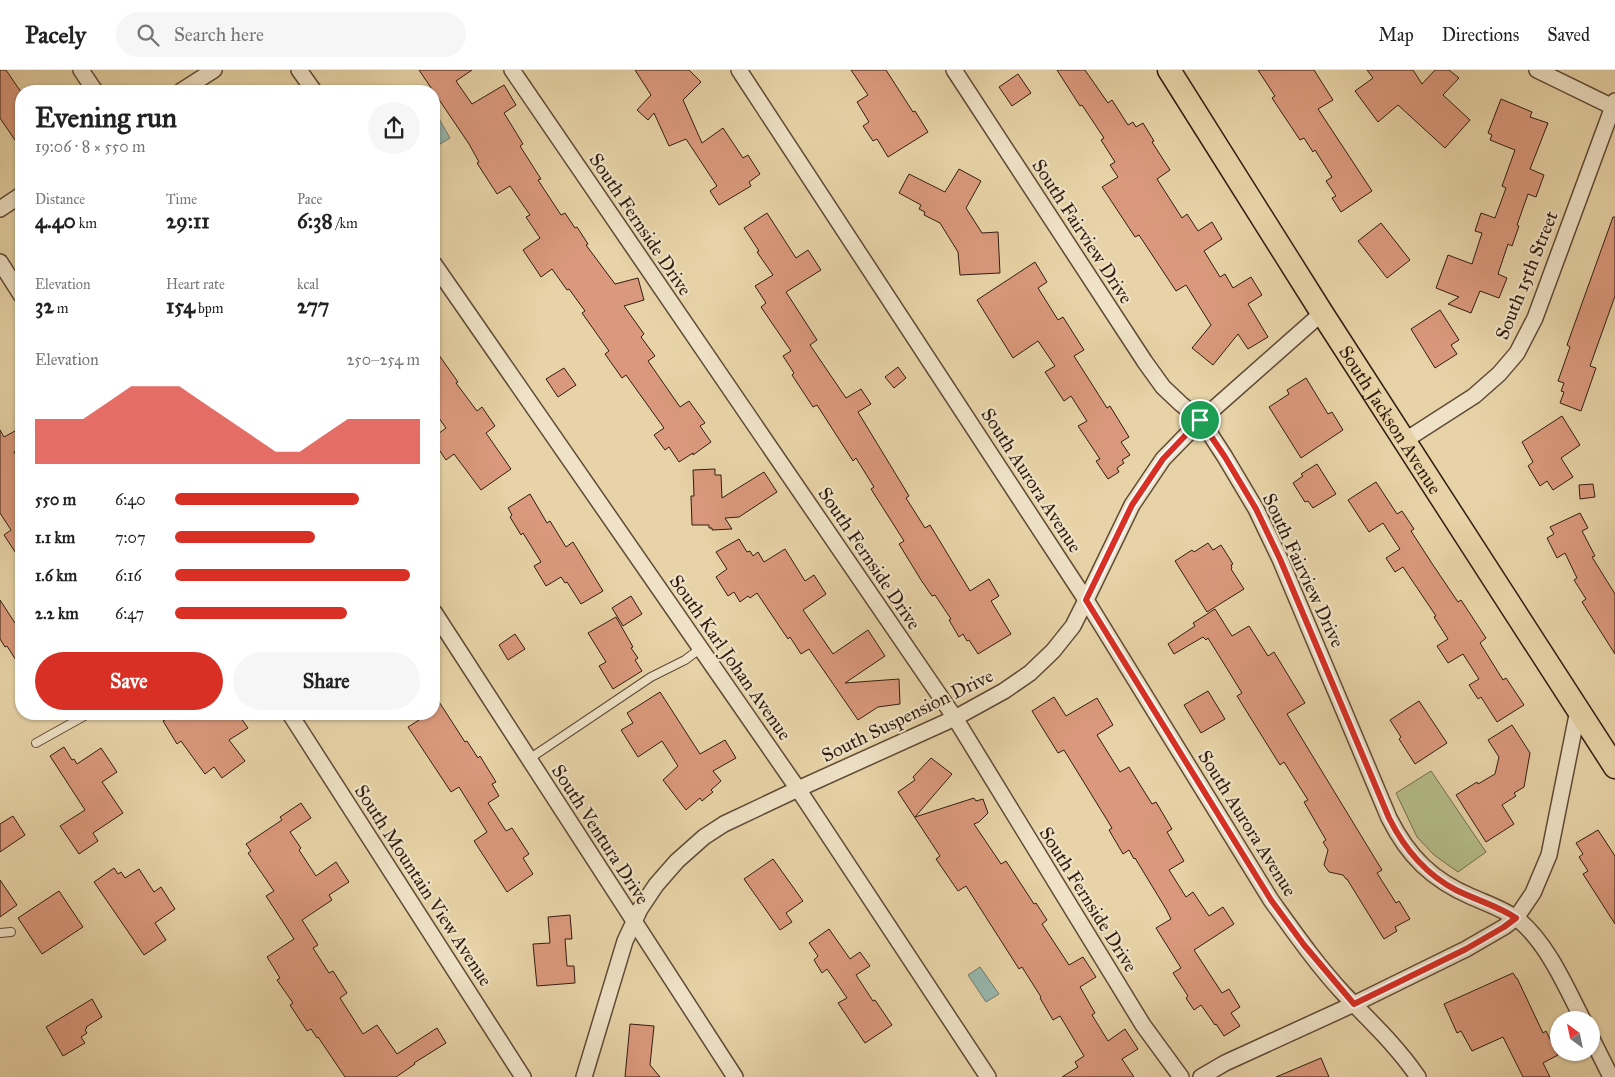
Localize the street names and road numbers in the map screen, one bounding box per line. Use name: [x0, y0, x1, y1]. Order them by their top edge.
street label: South Fernside Drive: [584, 149, 697, 300]
street label: South Fairview Drive: [1027, 155, 1138, 308]
street label: South 15th Street: [1490, 207, 1563, 343]
street label: South Jackson Avenue: [1334, 341, 1447, 499]
street label: South Aurora Avenue: [976, 404, 1087, 557]
street label: South Fernside Drive: [813, 483, 926, 634]
street label: South Fairview Drive: [1258, 489, 1349, 651]
street label: South Karl Johan Avenue: [664, 570, 797, 745]
street label: South Suspension Drive: [818, 664, 997, 767]
street label: South Aurora Avenue: [1193, 746, 1302, 901]
street label: South Ventura Drive: [547, 760, 654, 909]
street label: South Mountain View Avenue: [350, 780, 497, 990]
street label: South Fernside Drive: [1035, 822, 1143, 976]

